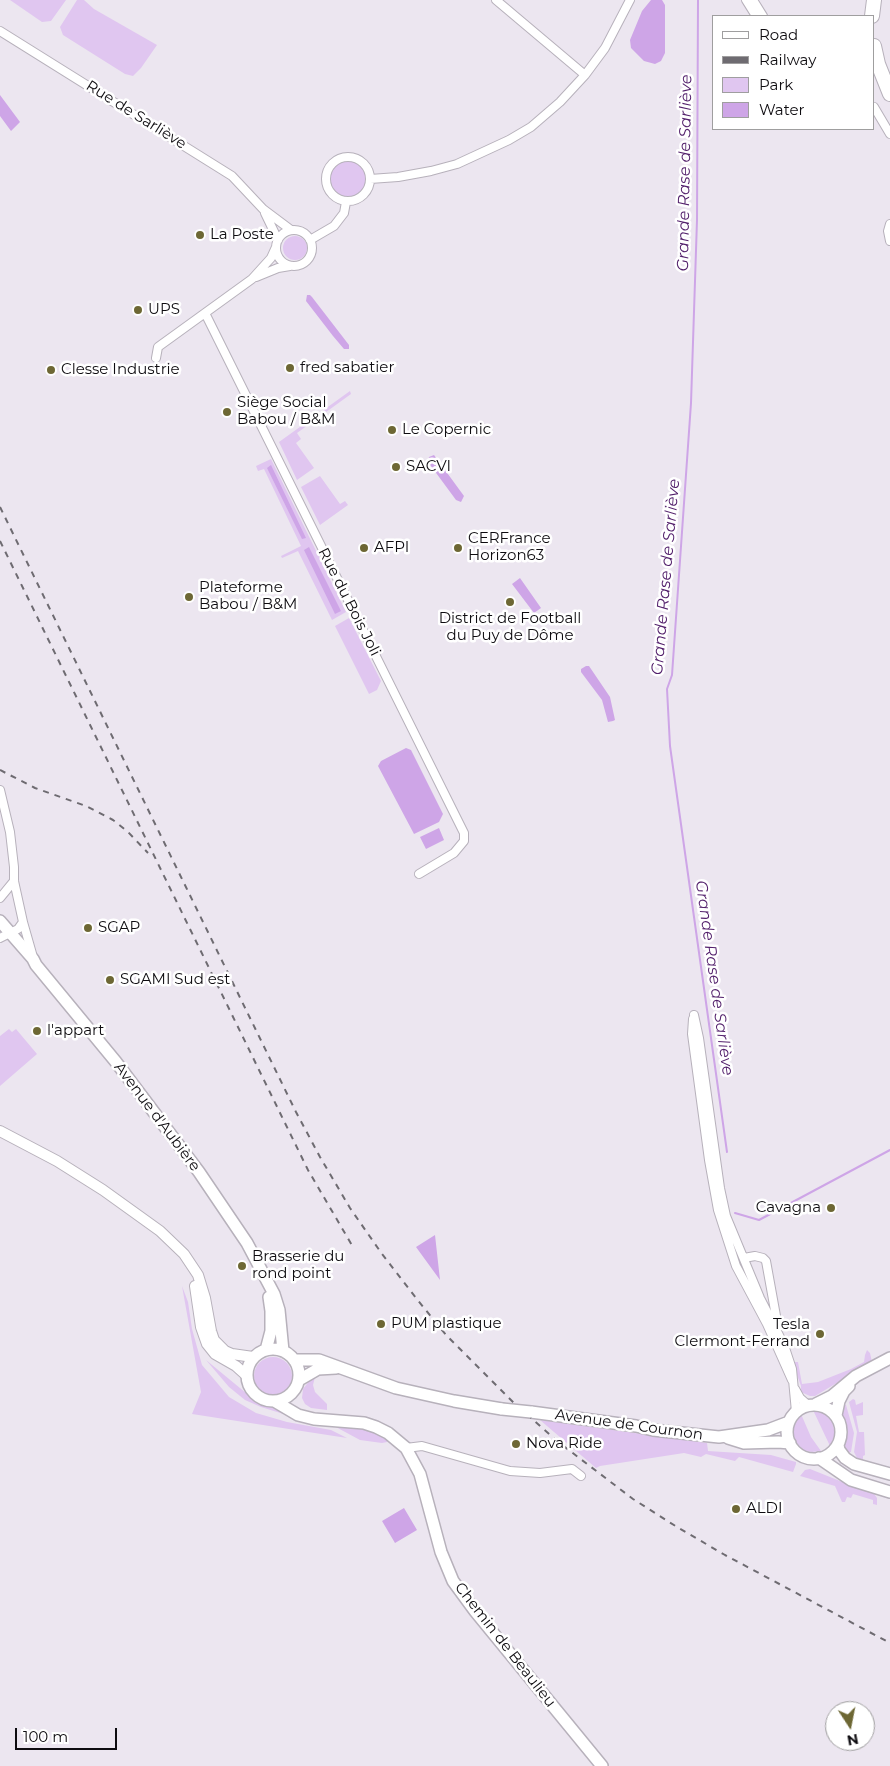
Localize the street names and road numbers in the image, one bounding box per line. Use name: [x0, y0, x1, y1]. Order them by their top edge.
street label: Rue de Sarliève: [82, 77, 190, 153]
street label: Rue du Bois Joli: [314, 545, 384, 659]
street label: Avenue d'Aubière: [110, 1059, 204, 1175]
street label: Avenue de Cournon: [554, 1406, 704, 1444]
street label: Chemin de Beaulieu: [451, 1579, 559, 1711]

